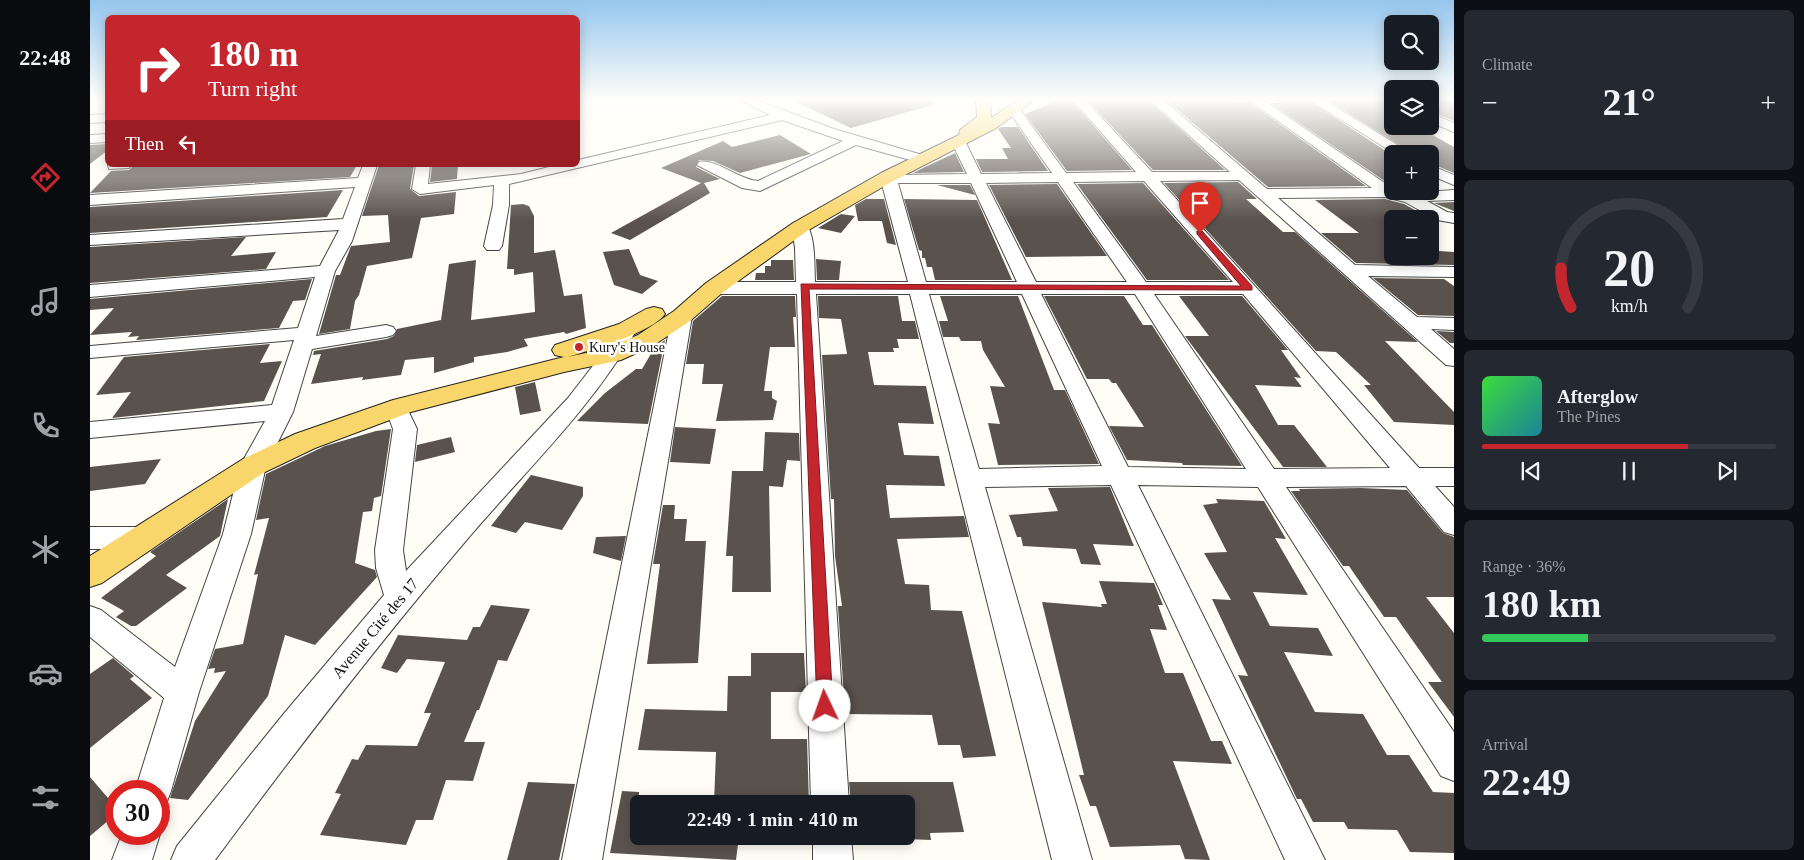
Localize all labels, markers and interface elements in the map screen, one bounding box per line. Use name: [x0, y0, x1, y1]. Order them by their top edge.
map controls: [1384, 15, 1439, 265]
button: search: [1384, 15, 1439, 70]
icon: right: [125, 35, 190, 100]
text: 180 m: [208, 35, 298, 74]
text: 22:48: [19, 45, 71, 70]
text: Climate: [1482, 56, 1533, 73]
text: Turn right: [208, 76, 297, 101]
button: layers: [1384, 80, 1439, 135]
text: 21°: [1602, 81, 1656, 123]
text: −: [1482, 87, 1498, 118]
text: +: [1760, 87, 1776, 118]
icon: left: [174, 130, 202, 158]
text: Then: [125, 133, 164, 154]
button: +: [1384, 145, 1439, 200]
icon: directions: [28, 160, 63, 195]
pin: [1179, 182, 1221, 233]
icon: arrive: [1186, 189, 1214, 217]
button: −: [1384, 210, 1439, 265]
text: 20: [1603, 240, 1655, 297]
icon: music: [28, 284, 63, 319]
text: km/h: [1611, 296, 1647, 316]
place label: Kury's House: [589, 340, 665, 355]
marker: Kury's House: [573, 341, 585, 353]
text: Afterglow: [1557, 386, 1638, 407]
icon: phone: [28, 408, 63, 443]
text: The Pines: [1557, 408, 1621, 425]
icon: previous: [1517, 457, 1545, 485]
icon: pause: [1615, 457, 1643, 485]
icon: next: [1713, 457, 1741, 485]
icon: climate: [28, 532, 63, 567]
text: Range · 36%: [1482, 558, 1566, 575]
street label: Avenue Cité des 17: [328, 575, 422, 681]
text: 180 km: [1482, 583, 1601, 625]
icon: car: [28, 656, 63, 691]
position arrow: [798, 679, 850, 731]
text: Arrival: [1482, 736, 1528, 753]
text: 22:49: [1482, 761, 1571, 803]
icon: filters: [28, 780, 63, 815]
speed limit sign: 30: [105, 780, 170, 845]
text: 22:49 · 1 min · 410 m: [687, 809, 858, 830]

